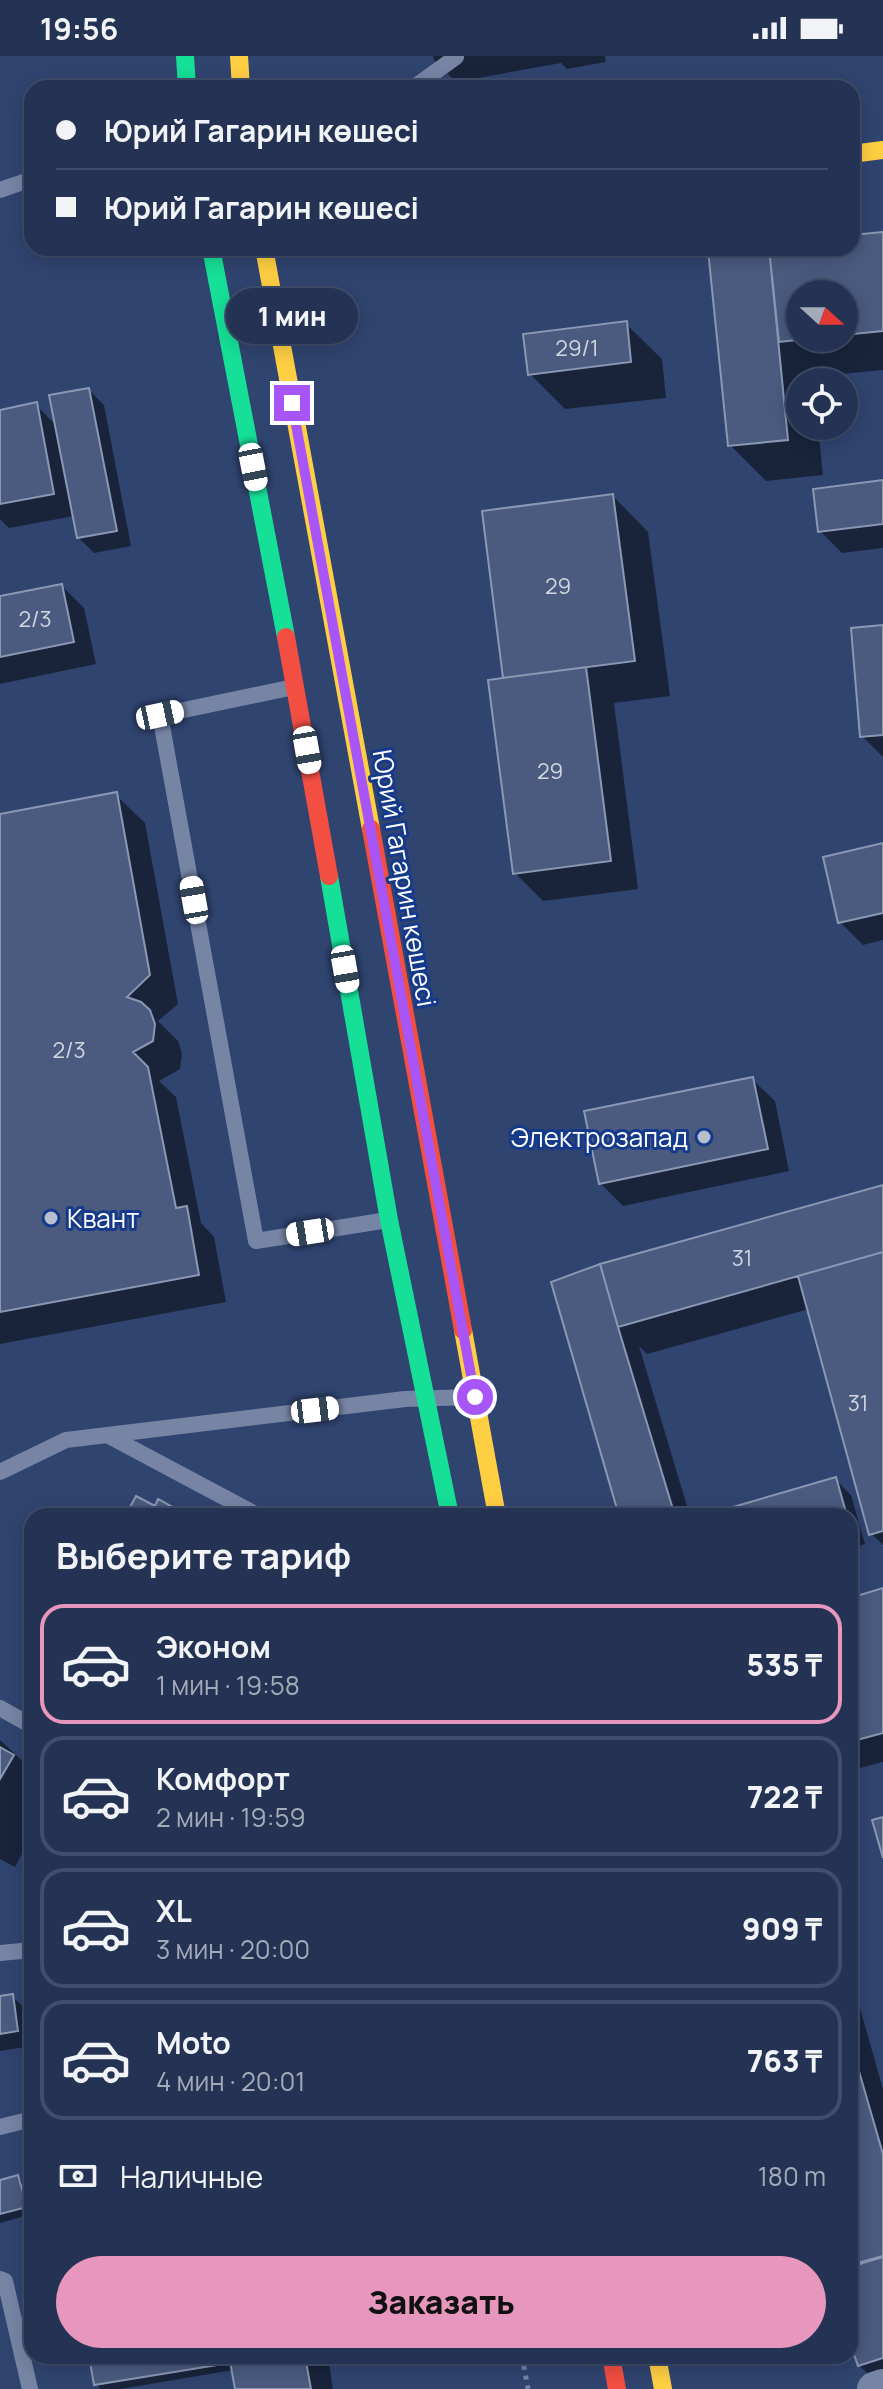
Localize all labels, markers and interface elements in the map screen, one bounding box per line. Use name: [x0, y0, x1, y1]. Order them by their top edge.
text: 19:56: [40, 8, 118, 49]
text: Юрий Гагарин көшесі: [104, 110, 419, 151]
text: Юрий Гагарин көшесі: [104, 187, 419, 228]
north arrow: [786, 280, 858, 352]
map controls: [786, 280, 858, 440]
callout: 1 мин: [226, 287, 358, 343]
text: 1 мин: [258, 298, 326, 334]
house number: 29/1: [555, 333, 599, 363]
button: locate: [786, 368, 858, 440]
route end: [274, 385, 310, 421]
car: [237, 441, 269, 493]
house number: 29: [545, 571, 571, 601]
house number: 2/3: [18, 604, 52, 634]
car: [134, 698, 186, 732]
car: [291, 724, 323, 776]
street label: Юрий Гагарин көшесі: [365, 747, 445, 1009]
house number: 29: [537, 756, 563, 786]
car: [178, 874, 210, 926]
car: [329, 943, 361, 995]
house number: 2/3: [52, 1035, 86, 1065]
place label: Электрозапад: [511, 1119, 688, 1155]
marker: Электрозапад: [695, 1128, 713, 1146]
place label: Квант: [67, 1200, 139, 1236]
marker: Квант: [42, 1209, 60, 1227]
car: [284, 1216, 336, 1248]
house number: 31: [732, 1243, 752, 1273]
route start: [457, 1379, 493, 1415]
house number: 31: [848, 1388, 868, 1418]
car: [290, 1395, 340, 1425]
text: Выберите тариф: [56, 1531, 351, 1580]
text: Эконом: [156, 1626, 271, 1667]
icon: car: [60, 1628, 132, 1700]
text: 535 ₸: [747, 1644, 822, 1685]
text: 1 мин · 19:58: [156, 1667, 300, 1703]
text: Комфорт: [156, 1758, 290, 1799]
icon: car: [60, 1760, 132, 1832]
text: 722 ₸: [747, 1776, 822, 1817]
text: 2 мин · 19:59: [156, 1799, 306, 1835]
text: XL: [156, 1890, 192, 1931]
icon: car: [60, 1892, 132, 1964]
text: 909 ₸: [742, 1908, 822, 1949]
text: 3 мин · 20:00: [156, 1931, 310, 1967]
text: Moto: [156, 2022, 231, 2063]
icon: car: [60, 2024, 132, 2096]
text: 763 ₸: [747, 2040, 822, 2081]
text: 4 мин · 20:01: [156, 2063, 305, 2099]
icon: cash: [56, 2154, 100, 2198]
text: Наличные: [120, 2156, 263, 2197]
text: 180 m: [758, 2158, 826, 2194]
button: Заказать: [56, 2256, 826, 2348]

